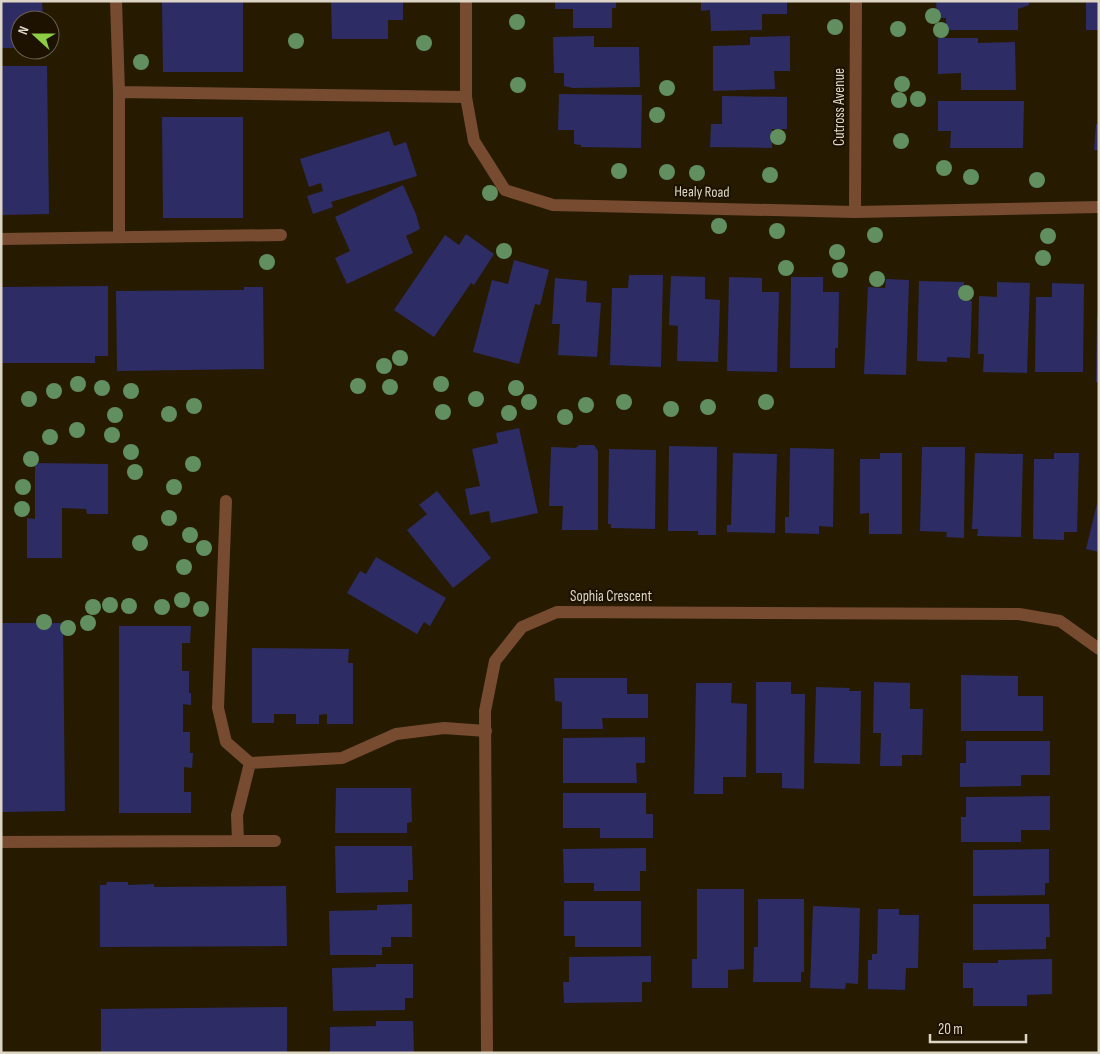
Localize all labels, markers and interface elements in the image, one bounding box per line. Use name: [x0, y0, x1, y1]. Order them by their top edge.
north arrow: [10, 10, 60, 60]
text: N: [14, 24, 33, 37]
street label: Cutross Avenue: [830, 68, 849, 146]
street label: Healy Road: [674, 182, 730, 202]
street label: Sophia Crescent: [570, 587, 652, 606]
scale bar: [930, 1012, 1026, 1044]
text: 20 m: [938, 1020, 963, 1039]

